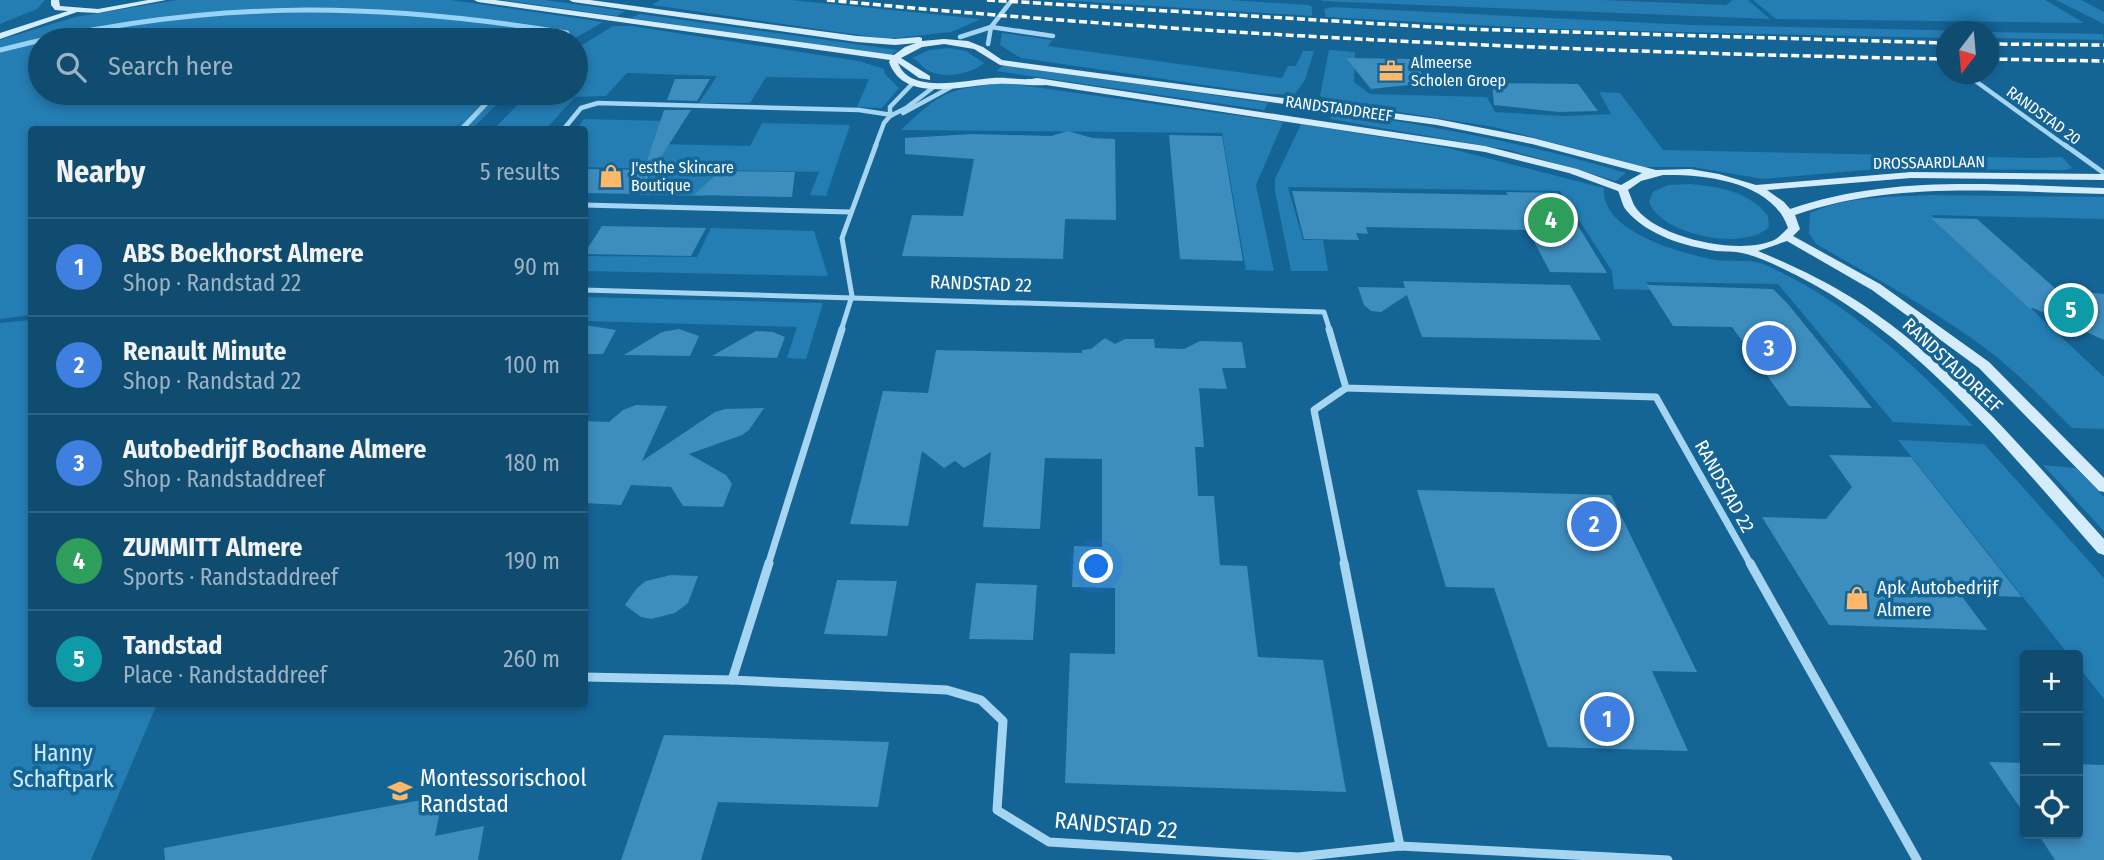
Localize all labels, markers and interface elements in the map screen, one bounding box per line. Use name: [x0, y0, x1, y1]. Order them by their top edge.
north arrow: [1936, 21, 1999, 84]
search box: [28, 28, 588, 105]
icon: search: [52, 48, 90, 86]
text: Search here: [108, 51, 233, 82]
place label: Almeerse Scholen Groep: [1411, 53, 1506, 90]
office icon: Almeerse Scholen Groep: [1377, 57, 1405, 85]
street label: RANDSTAD 20: [2003, 82, 2085, 149]
street label: RANDSTADDREEF: [1284, 92, 1394, 125]
street label: DROSSAARDLAAN: [1873, 152, 1985, 173]
text: Nearby: [56, 154, 145, 190]
text: 5 results: [480, 158, 560, 186]
place label: J'esthe Skincare Boutique: [631, 158, 734, 195]
shop icon: J'esthe Skincare Boutique: [597, 162, 625, 190]
pin: 4: [1528, 194, 1574, 246]
text: ABS Boekhorst Almere: [123, 238, 364, 269]
text: 1: [74, 253, 84, 281]
text: 90 m: [514, 253, 560, 281]
text: Shop · Randstad 22: [123, 269, 301, 297]
street label: RANDSTAD 22: [930, 270, 1032, 297]
pin: 5: [2048, 284, 2094, 336]
street label: RANDSTADDREEF: [1898, 313, 2007, 418]
pin: 3: [1746, 322, 1792, 374]
text: Renault Minute: [123, 336, 287, 367]
text: 2: [74, 351, 84, 379]
text: 100 m: [504, 351, 560, 379]
text: Shop · Randstad 22: [123, 367, 301, 395]
text: Autobedrijf Bochane Almere: [123, 434, 426, 465]
street label: RANDSTAD 22: [1690, 436, 1759, 536]
text: 3: [74, 449, 84, 477]
text: 180 m: [504, 449, 560, 477]
text: Shop · Randstaddreef: [123, 465, 325, 493]
pin: 2: [1571, 498, 1617, 550]
text: ZUMMITT Almere: [123, 532, 302, 563]
text: 4: [73, 547, 85, 575]
text: 190 m: [505, 547, 560, 575]
your location: [1079, 549, 1113, 583]
text: Sports · Randstaddreef: [123, 563, 338, 591]
place label: Apk Autobedrijf Almere: [1877, 576, 1999, 621]
shop icon: Apk Autobedrijf Almere: [1843, 584, 1871, 612]
text: Tandstad: [123, 630, 223, 661]
text: 5: [73, 645, 85, 673]
text: 260 m: [503, 645, 560, 673]
map controls: [2020, 650, 2083, 839]
button: +: [2020, 650, 2083, 713]
text: Place · Randstaddreef: [123, 661, 327, 689]
pin: 1: [1584, 693, 1630, 745]
button: −: [2020, 713, 2083, 776]
park label: Hanny Schaftpark: [12, 739, 114, 793]
place label: Montessorischool Randstad: [420, 764, 587, 818]
button: locate: [2020, 776, 2083, 839]
school or university icon: Montessorischool Randstad: [386, 777, 414, 805]
street label: RANDSTAD 22: [1053, 806, 1179, 844]

